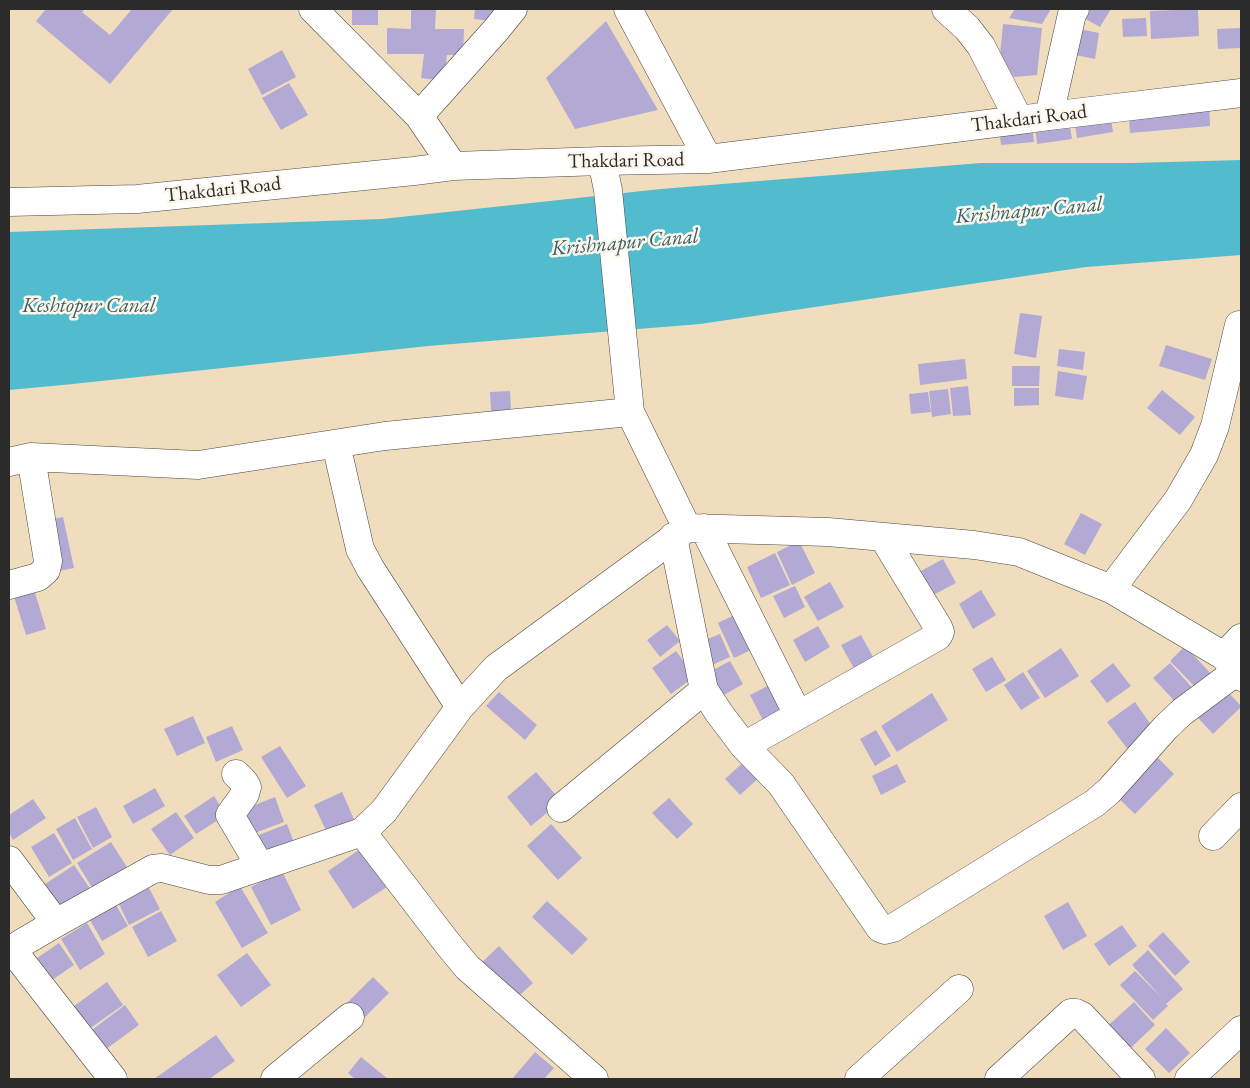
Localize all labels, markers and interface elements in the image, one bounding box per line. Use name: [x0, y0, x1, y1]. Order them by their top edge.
street label: Thakdari Road: [970, 100, 1088, 138]
street label: Thakdari Road: [567, 148, 685, 174]
street label: Thakdari Road: [164, 172, 282, 208]
water label: Krishnapur Canal: [954, 192, 1104, 230]
water label: Krishnapur Canal: [550, 224, 700, 262]
water label: Keshtopur Canal: [22, 293, 156, 319]

